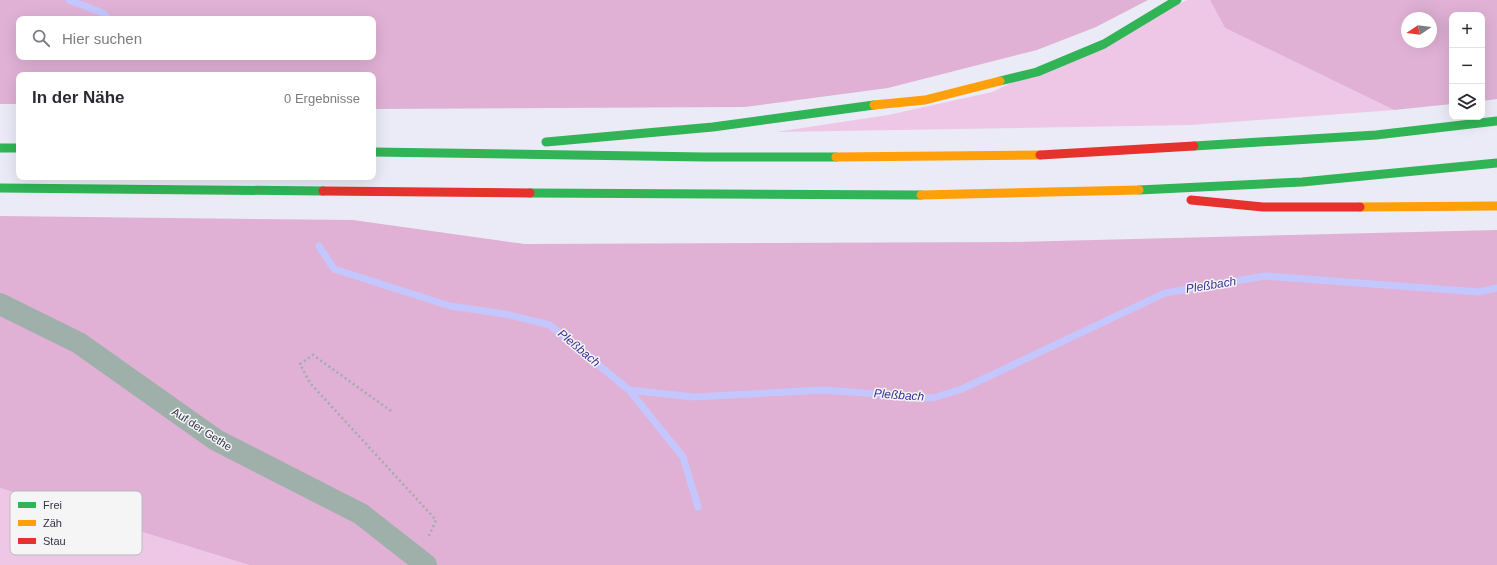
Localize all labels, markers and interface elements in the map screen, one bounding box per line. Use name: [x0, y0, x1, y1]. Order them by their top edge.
north arrow: [1401, 12, 1437, 48]
map controls: [1449, 12, 1485, 120]
button: +: [1449, 12, 1485, 48]
search box: [16, 16, 376, 60]
icon: search: [30, 27, 52, 49]
text: Hier suchen: [62, 30, 142, 47]
button: −: [1449, 48, 1485, 84]
button: layers: [1449, 84, 1485, 120]
text: In der Nähe: [32, 88, 125, 107]
text: 0 Ergebnisse: [284, 91, 360, 106]
water label: Pleßbach: [1185, 274, 1237, 296]
water label: Pleßbach: [555, 326, 603, 370]
water label: Pleßbach: [873, 386, 925, 404]
street label: Auf der Gethe: [170, 405, 234, 453]
legend: [10, 491, 142, 555]
text: Frei: [43, 499, 62, 511]
text: Zäh: [43, 517, 62, 529]
text: Stau: [43, 535, 66, 547]

